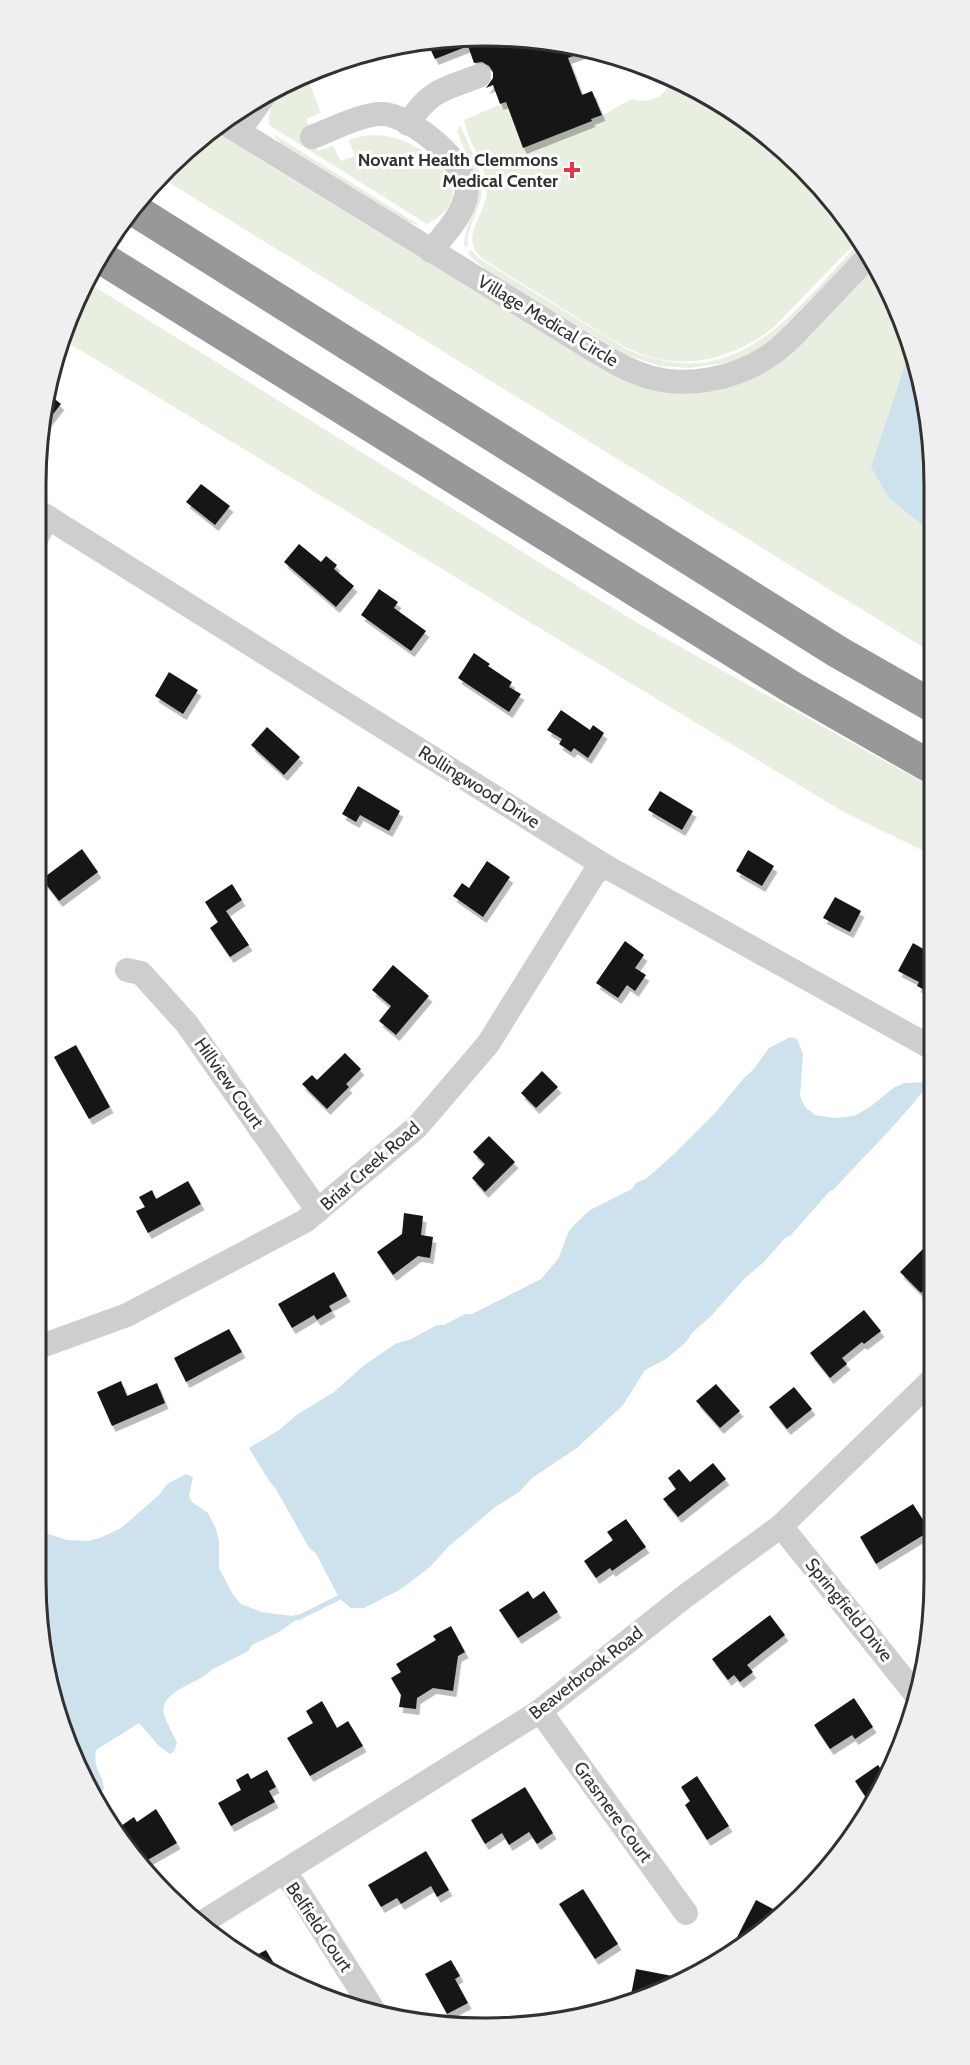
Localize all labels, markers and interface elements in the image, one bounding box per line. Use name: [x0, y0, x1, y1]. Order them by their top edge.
place label: Novant Health Clemmons Medical Center: [358, 149, 558, 192]
marker: Novant Health Clemmons Medical Center: [563, 161, 581, 179]
street label: Village Medical Circle: [474, 270, 622, 372]
street label: Rollingwood Drive: [414, 741, 544, 833]
street label: Hillview Court: [190, 1033, 268, 1133]
street label: Briar Creek Road: [316, 1117, 424, 1215]
street label: Springfield Drive: [801, 1554, 897, 1666]
street label: Beaverbrook Road: [525, 1622, 647, 1724]
street label: Grasmere Court: [569, 1757, 657, 1867]
street label: Belfield Court: [281, 1878, 357, 1976]

